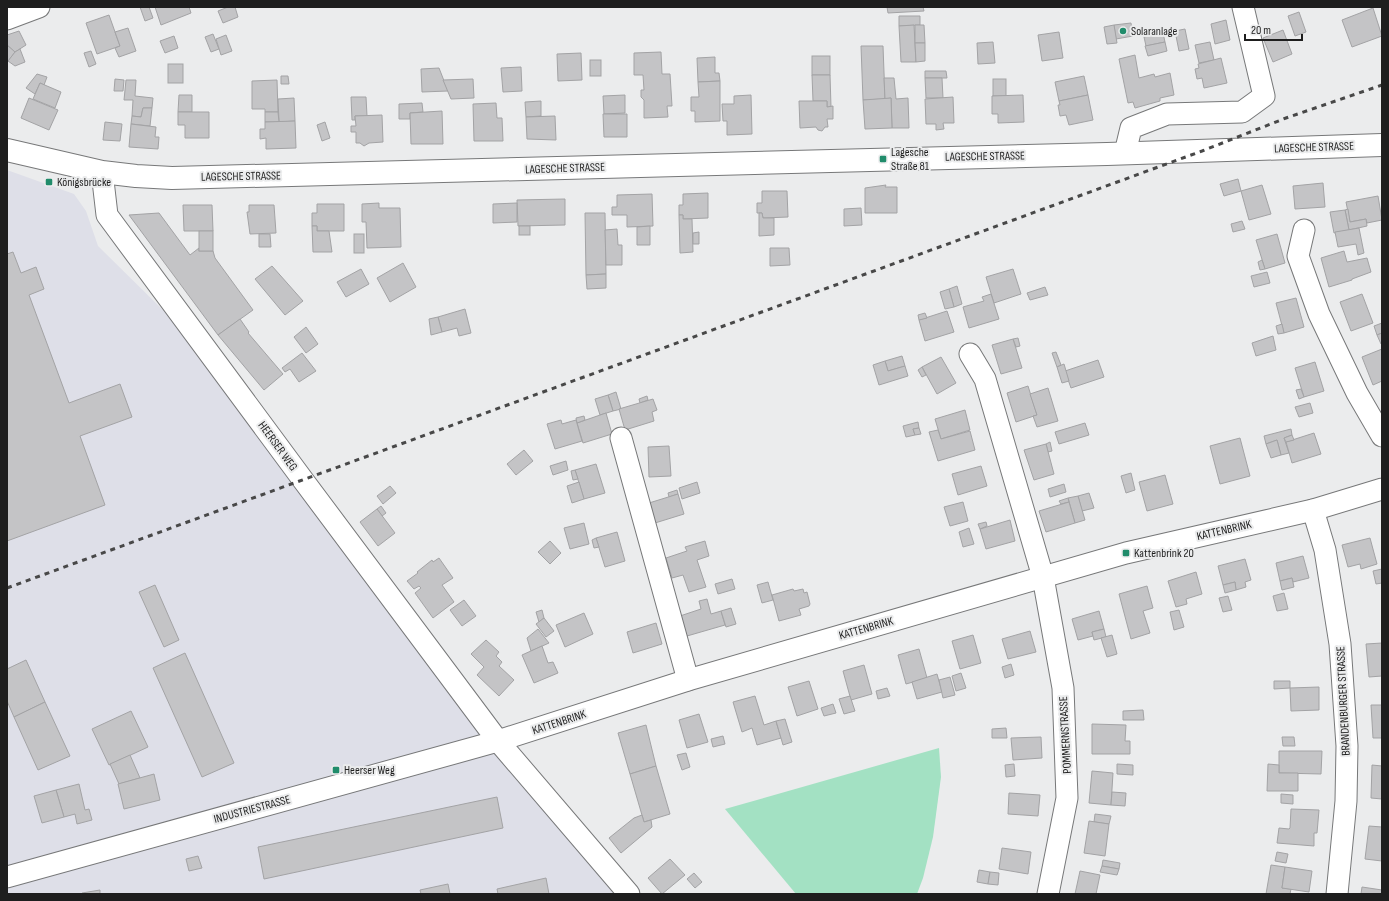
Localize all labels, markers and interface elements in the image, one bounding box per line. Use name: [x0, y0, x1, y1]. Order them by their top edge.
scale bar: [1245, 16, 1302, 42]
text: 20 m: [1251, 23, 1271, 38]
place label: Solaranlage: [1131, 24, 1178, 39]
marker: Solaranlage: [1118, 26, 1128, 36]
street label: LAGESCHE STRASSE: [1274, 139, 1354, 156]
place label: Lagesche Straße 81: [891, 145, 930, 174]
street label: LAGESCHE STRASSE: [945, 148, 1025, 165]
marker: Lagesche Straße 81: [878, 154, 888, 164]
street label: LAGESCHE STRASSE: [525, 160, 605, 177]
street label: LAGESCHE STRASSE: [201, 168, 281, 185]
place label: Königsbrücke: [57, 175, 111, 190]
marker: Königsbrücke: [44, 177, 54, 187]
street label: HEERSER WEG: [255, 419, 301, 474]
street label: KATTENBRINK: [1195, 517, 1254, 544]
place label: Kattenbrink 20: [1134, 546, 1194, 561]
marker: Kattenbrink 20: [1121, 548, 1131, 558]
street label: KATTENBRINK: [837, 613, 896, 643]
street label: BRANDENBURGER STRASSE: [1333, 646, 1354, 756]
street label: POMMERNSTRASSE: [1056, 696, 1075, 774]
street label: KATTENBRINK: [530, 707, 589, 738]
place label: Heerser Weg: [344, 763, 395, 778]
marker: Heerser Weg: [331, 765, 341, 775]
street label: INDUSTRIESTRASSE: [212, 792, 292, 827]

